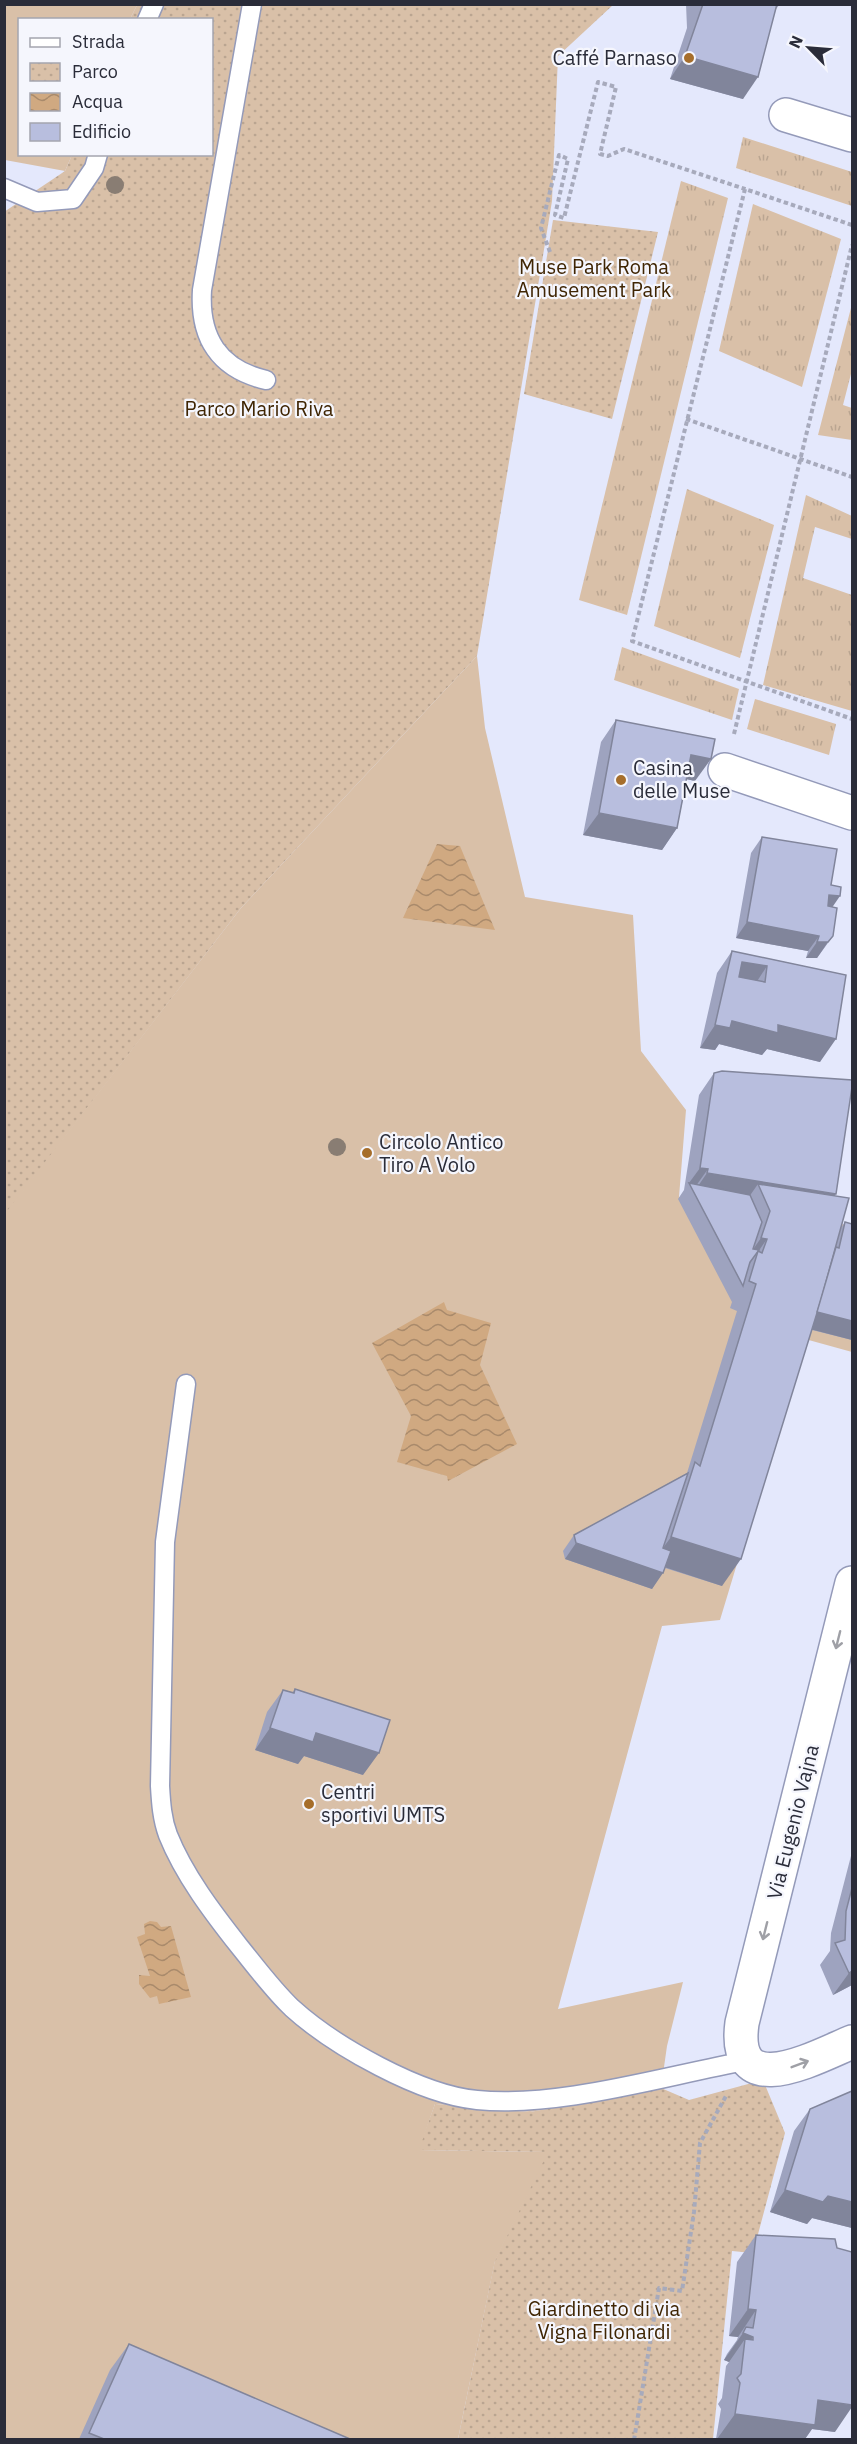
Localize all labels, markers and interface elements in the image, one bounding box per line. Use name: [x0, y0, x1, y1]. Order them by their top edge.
legend: [18, 18, 213, 156]
north arrow: [779, 18, 839, 78]
text: Strada: [72, 30, 125, 53]
text: N: [784, 32, 807, 51]
place label: Caffé Parnaso: [552, 44, 677, 71]
marker: Caffé Parnaso: [682, 51, 696, 65]
text: Parco: [72, 60, 118, 83]
text: Acqua: [72, 90, 123, 113]
text: Edificio: [72, 120, 131, 143]
park label: Muse Park Roma Amusement Park: [517, 253, 672, 303]
park label: Parco Mario Riva: [184, 395, 334, 422]
place label: Casina delle Muse: [633, 754, 730, 804]
marker: Casina delle Muse: [614, 773, 628, 787]
place label: Circolo Antico Tiro A Volo: [379, 1128, 504, 1178]
marker: Circolo Antico Tiro A Volo: [360, 1146, 374, 1160]
one-way arrow: [832, 1630, 844, 1649]
street label: Via Eugenio Vajna: [760, 1741, 825, 1902]
place label: Centri sportivi UMTS: [321, 1778, 445, 1828]
marker: Centri sportivi UMTS: [302, 1797, 316, 1811]
one-way arrow: [759, 1921, 771, 1940]
one-way arrow: [790, 2058, 809, 2069]
park label: Giardinetto di via Vigna Filonardi: [528, 2295, 680, 2345]

